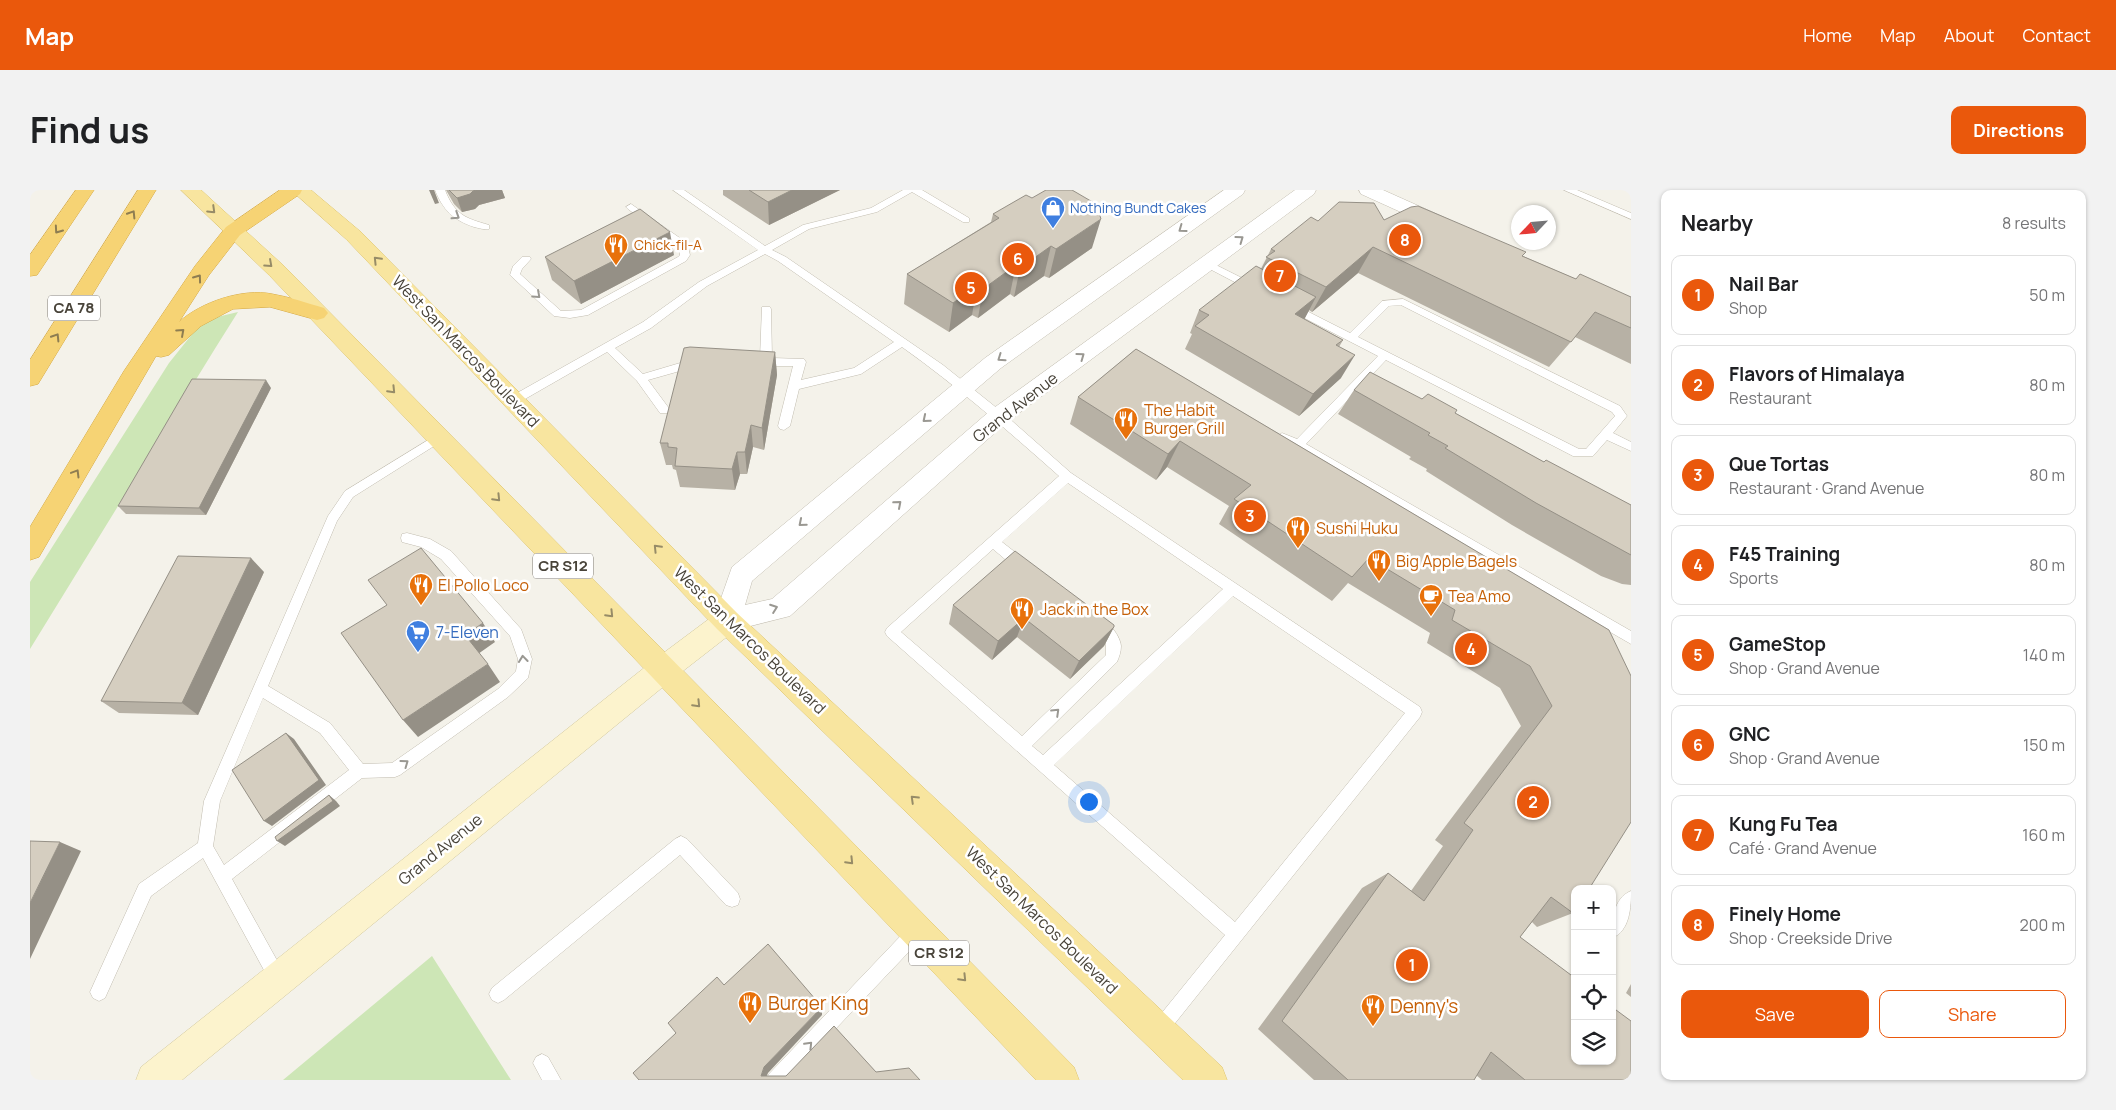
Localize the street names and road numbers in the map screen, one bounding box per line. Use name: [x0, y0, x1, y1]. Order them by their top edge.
street label: West San Marcos Boulevard: [387, 270, 545, 432]
road number: CA 78: [48, 296, 100, 320]
street label: Grand Avenue: [968, 367, 1062, 447]
road number: CR S12: [533, 554, 593, 578]
street label: West San Marcos Boulevard: [669, 561, 831, 719]
street label: Grand Avenue: [393, 808, 487, 890]
street label: West San Marcos Boulevard: [961, 841, 1123, 999]
road number: CR S12: [909, 940, 969, 966]

